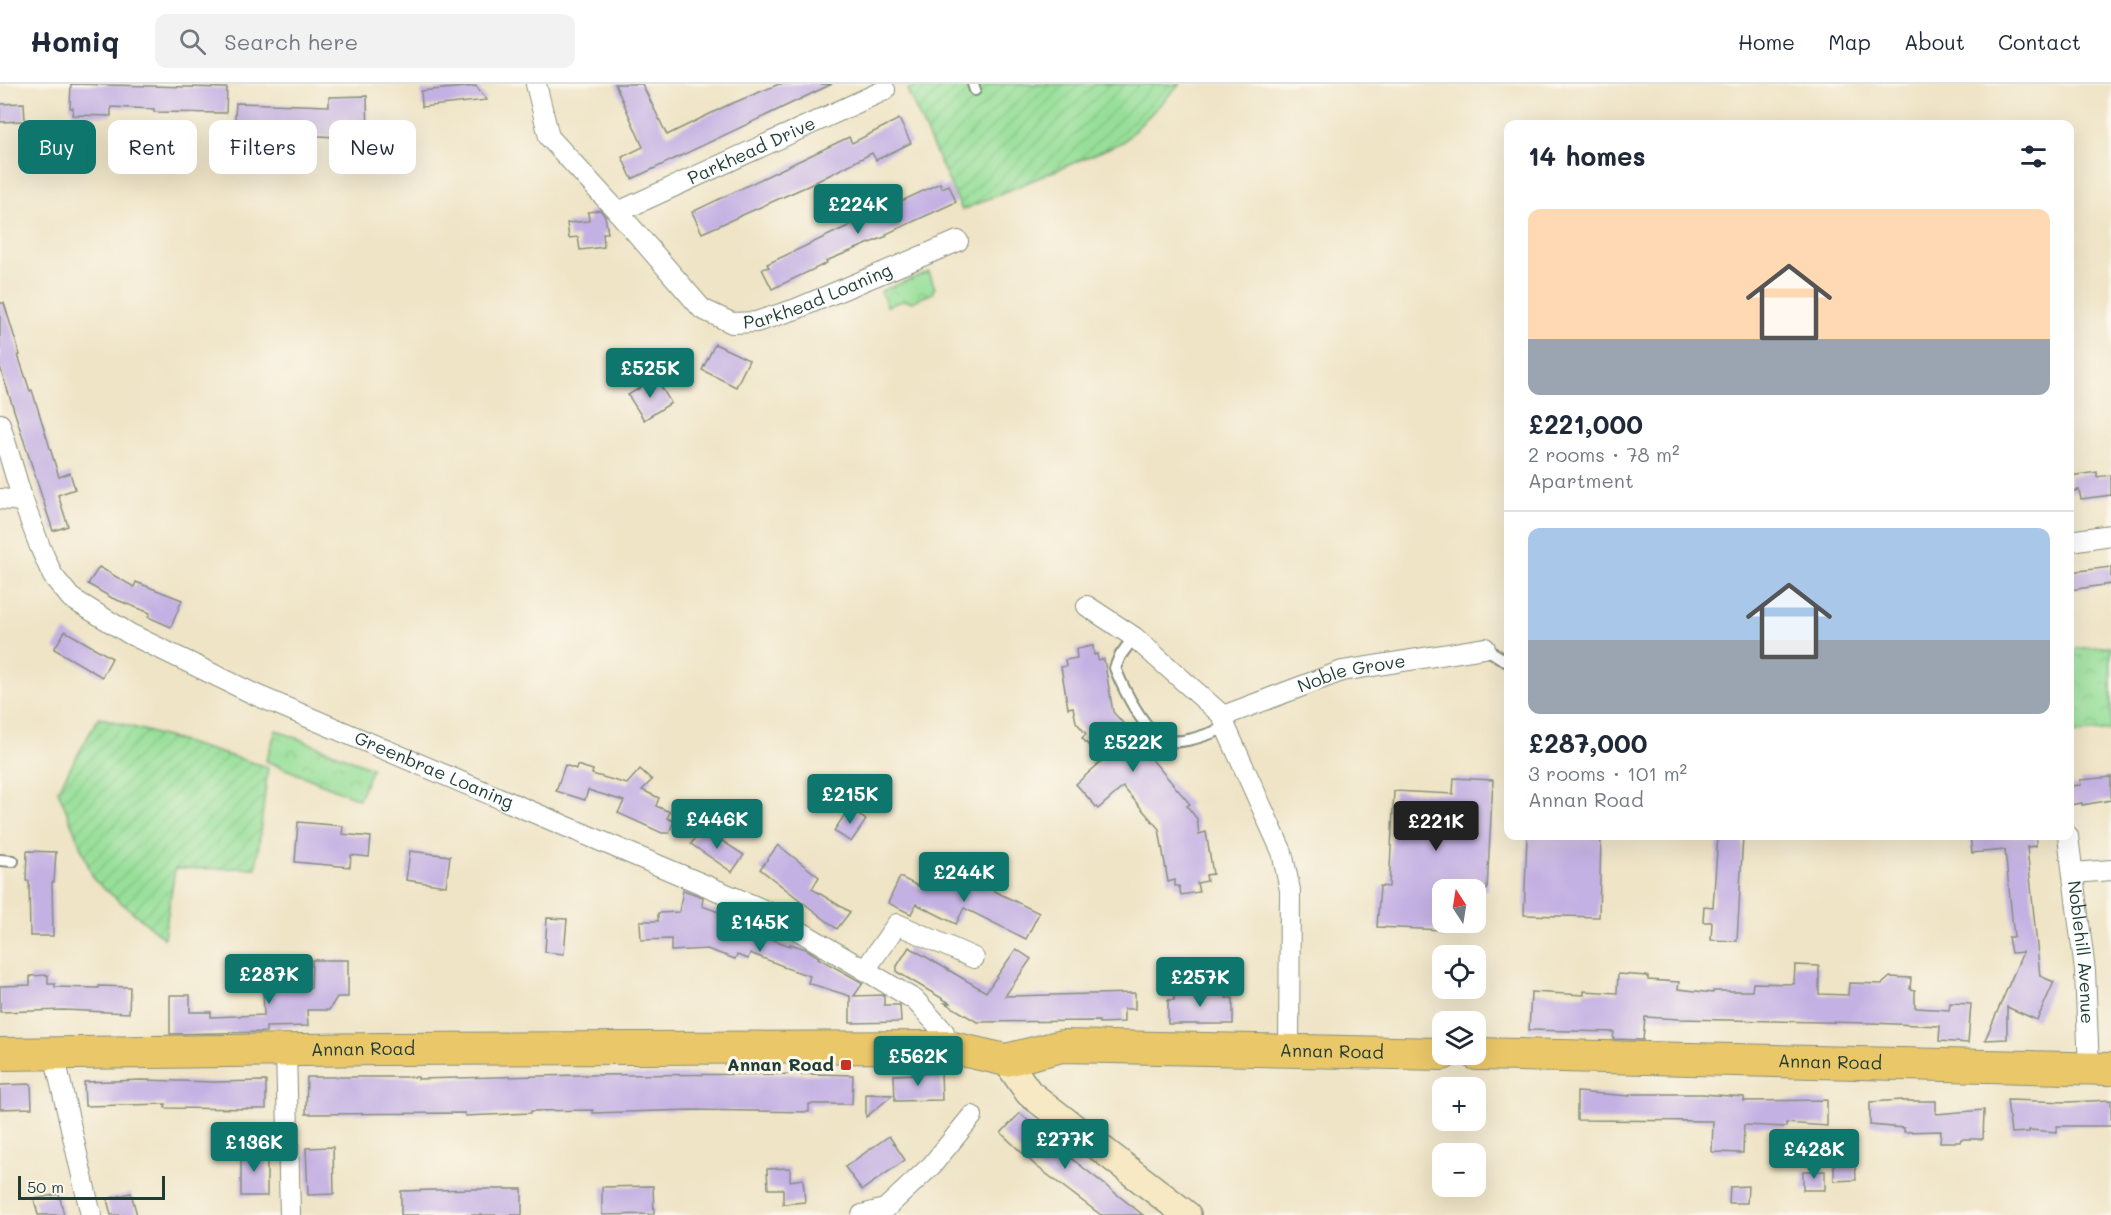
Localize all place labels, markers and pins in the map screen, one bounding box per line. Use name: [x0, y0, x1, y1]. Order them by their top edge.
pin: £224K: [816, 184, 900, 235]
pin: £525K: [608, 348, 692, 399]
pin: £522K: [1091, 722, 1175, 773]
pin: £215K: [808, 774, 892, 825]
pin: £446K: [675, 799, 759, 850]
pin: £221K: [1394, 801, 1478, 852]
pin: £244K: [922, 852, 1006, 903]
pin: £145K: [718, 902, 802, 953]
pin: £287K: [227, 954, 311, 1005]
pin: £257K: [1158, 957, 1242, 1008]
pin: £562K: [876, 1036, 960, 1087]
place label: Annan Road: [727, 1052, 834, 1076]
marker: Annan Road: [839, 1058, 853, 1072]
pin: £277K: [1023, 1119, 1107, 1170]
pin: £136K: [212, 1122, 296, 1173]
pin: £428K: [1772, 1129, 1856, 1180]

